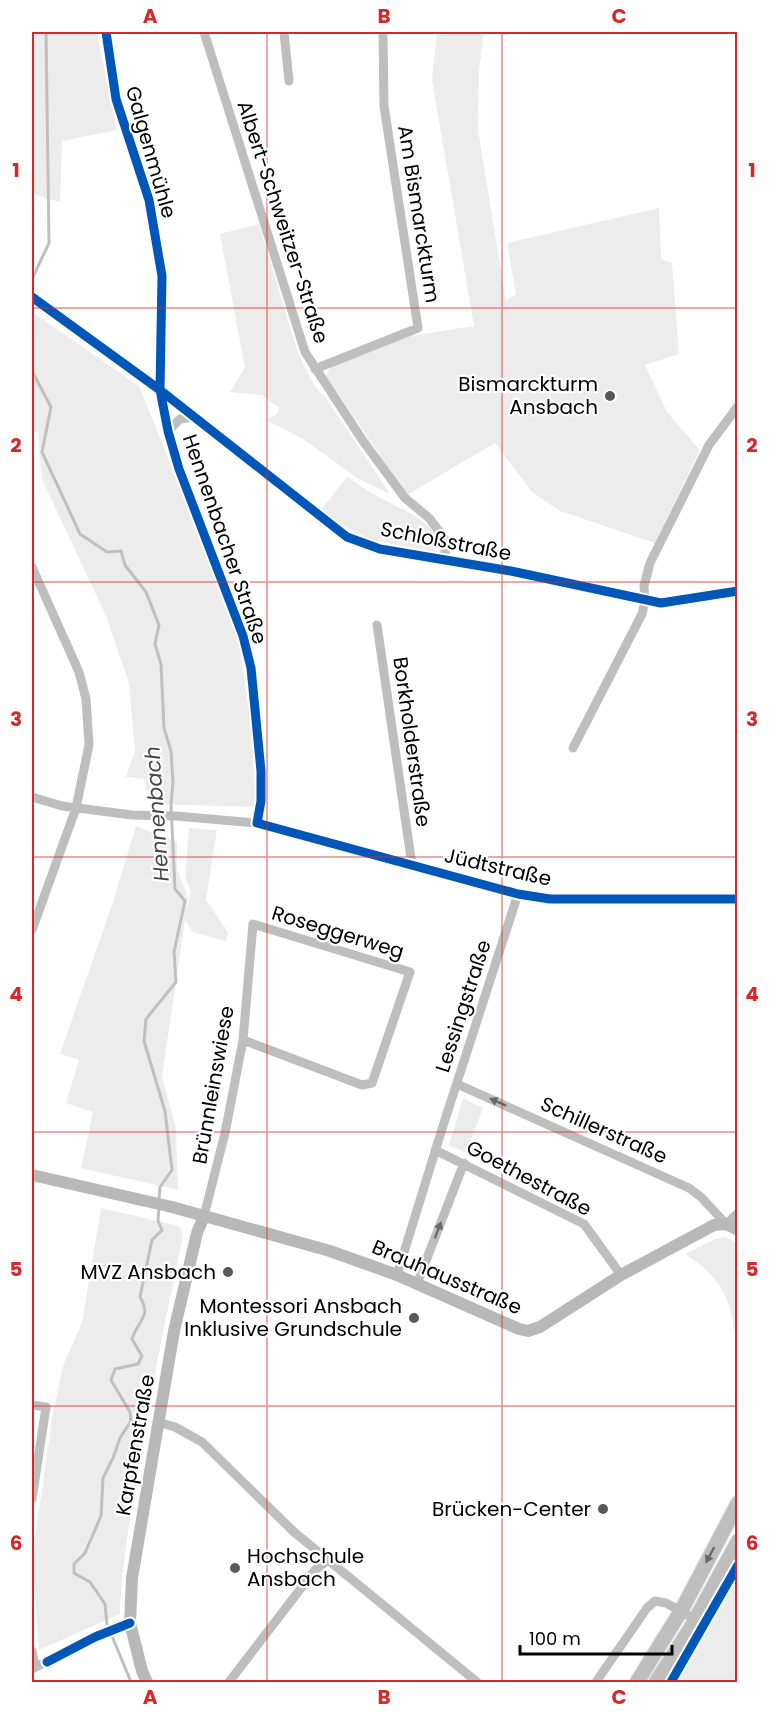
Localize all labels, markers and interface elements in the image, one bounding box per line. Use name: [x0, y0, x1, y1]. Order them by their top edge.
text: A: [143, 2, 158, 30]
text: B: [377, 2, 391, 30]
text: C: [611, 2, 627, 30]
street label: Galgenmühle: [119, 83, 183, 221]
street label: Albert-Schweitzer-Straße: [230, 97, 336, 347]
street label: Am Bismarckturm: [391, 123, 447, 305]
text: 1: [12, 156, 20, 184]
text: 1: [748, 156, 756, 184]
place label: Bismarckturm Ansbach: [458, 370, 598, 421]
marker: Bismarckturm Ansbach: [603, 389, 617, 403]
street label: Hennenbacher Straße: [176, 430, 274, 648]
text: 2: [10, 431, 22, 459]
text: 2: [746, 431, 758, 459]
street label: Schloßstraße: [378, 515, 514, 567]
street label: Borkholderstraße: [386, 655, 438, 829]
text: 3: [10, 705, 22, 733]
text: 3: [746, 705, 758, 733]
water label: Hennenbach: [137, 745, 176, 883]
street label: Jüdtstraße: [442, 841, 554, 893]
street label: Roseggerweg: [268, 899, 408, 965]
street label: Lessingstraße: [428, 936, 498, 1076]
text: 4: [9, 980, 23, 1008]
text: 4: [745, 980, 759, 1008]
street label: Brünnleinswiese: [185, 1004, 241, 1166]
street label: Schillerstraße: [536, 1090, 672, 1170]
one-way arrow: [488, 1097, 506, 1107]
street label: Goethestraße: [462, 1133, 596, 1223]
one-way arrow: [433, 1220, 443, 1238]
street label: Brauhausstraße: [368, 1233, 526, 1321]
text: 5: [10, 1255, 23, 1283]
text: 5: [746, 1255, 759, 1283]
place label: MVZ Ansbach: [80, 1258, 216, 1286]
marker: MVZ Ansbach: [221, 1265, 235, 1279]
place label: Montessori Ansbach Inklusive Grundschule: [184, 1292, 402, 1343]
marker: Montessori Ansbach Inklusive Grundschule: [407, 1311, 421, 1325]
street label: Karpfenstraße: [109, 1372, 161, 1518]
place label: Brücken-Center: [432, 1495, 591, 1523]
marker: Brücken-Center: [596, 1502, 610, 1516]
text: 6: [10, 1529, 22, 1557]
text: 6: [746, 1529, 758, 1557]
place label: Hochschule Ansbach: [247, 1542, 364, 1593]
one-way arrow: [705, 1547, 715, 1564]
marker: Hochschule Ansbach: [228, 1561, 242, 1575]
scale bar: [520, 1618, 672, 1656]
text: 100 m: [529, 1626, 581, 1651]
text: A: [143, 1683, 158, 1711]
text: B: [377, 1683, 391, 1711]
text: C: [611, 1683, 627, 1711]

